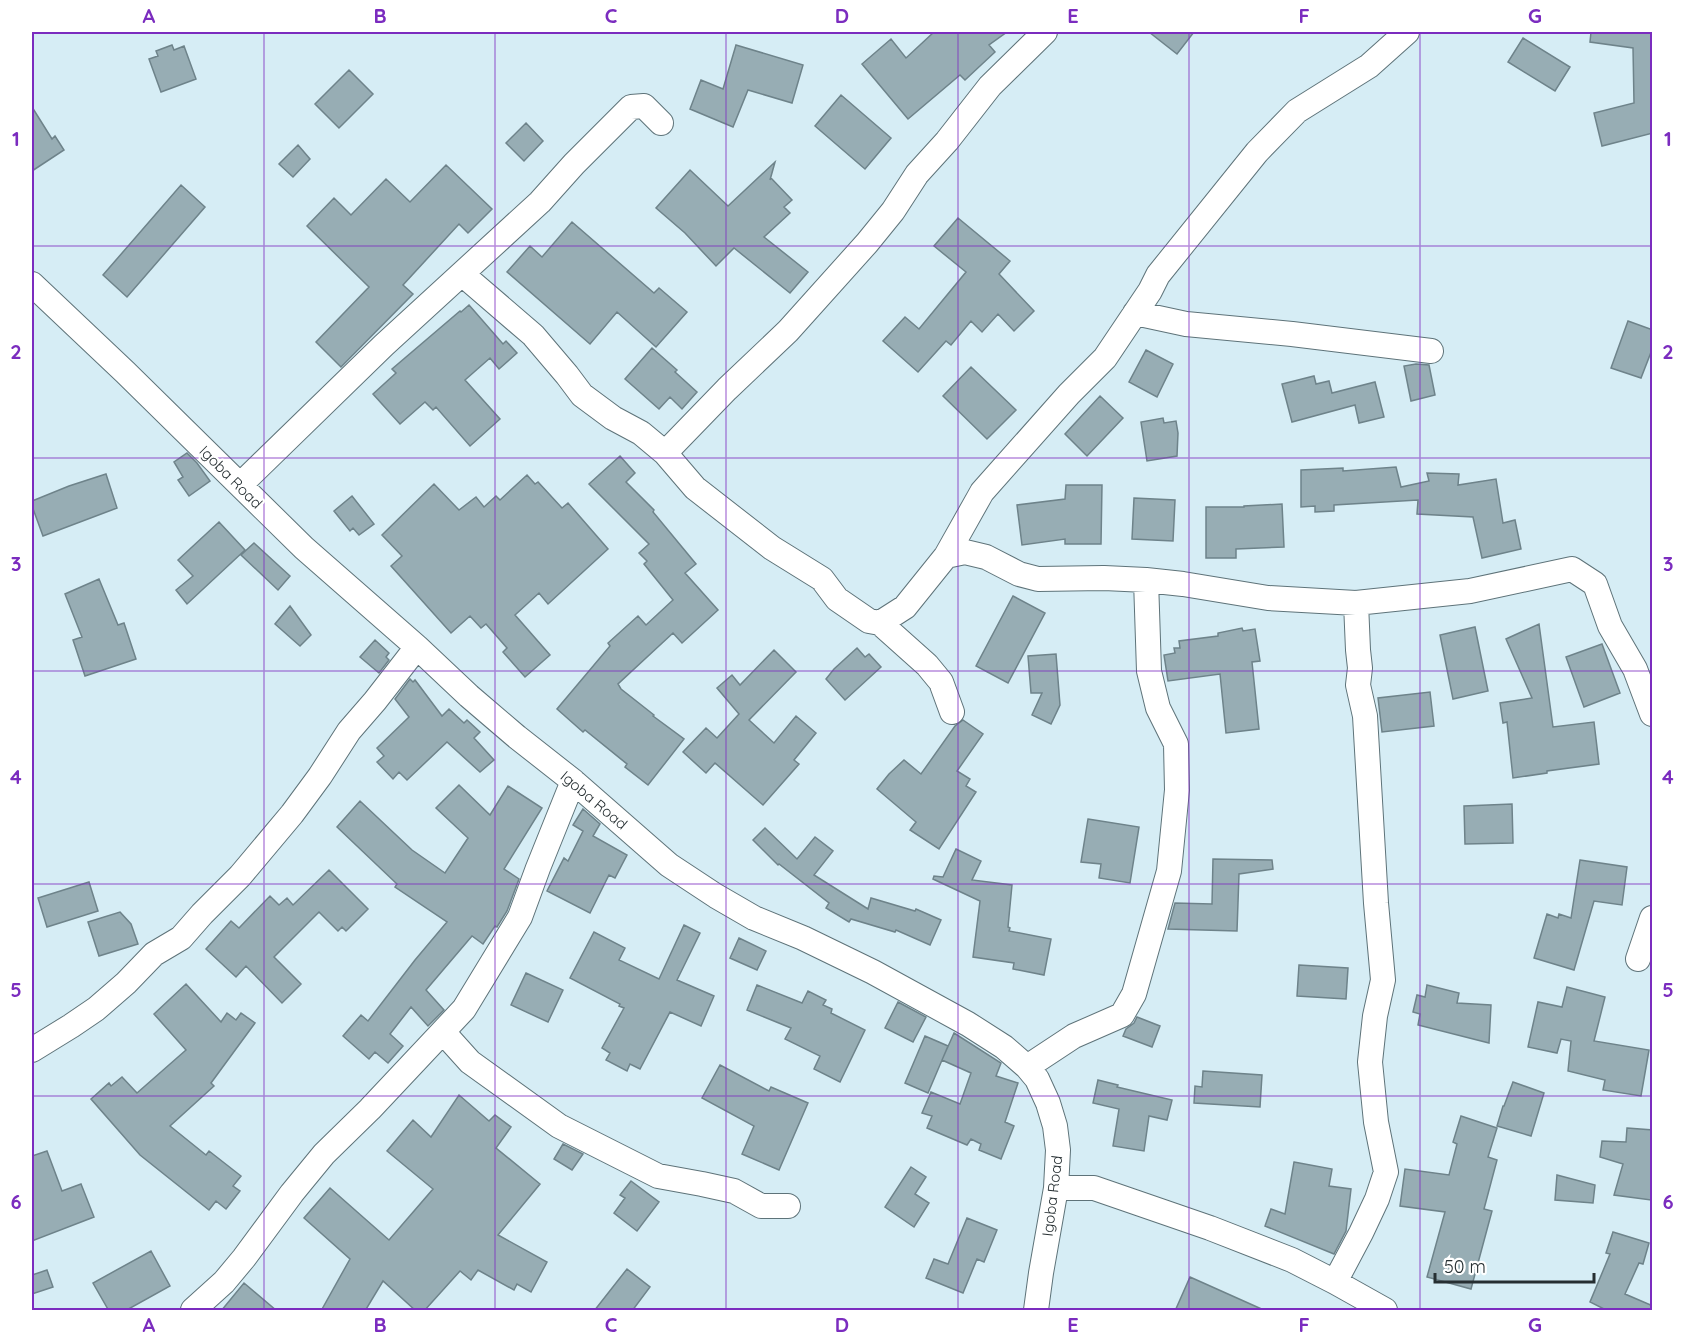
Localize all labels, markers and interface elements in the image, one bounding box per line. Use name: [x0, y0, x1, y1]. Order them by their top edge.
text: A: [143, 3, 156, 28]
text: B: [373, 3, 387, 28]
text: C: [605, 3, 618, 28]
text: D: [835, 3, 849, 28]
text: E: [1067, 3, 1079, 28]
text: F: [1298, 3, 1310, 28]
text: G: [1528, 3, 1542, 28]
text: 1: [12, 126, 20, 151]
text: 1: [1664, 126, 1672, 151]
text: 2: [10, 339, 22, 364]
text: 2: [1662, 339, 1674, 364]
street label: Igoba Road: [196, 442, 266, 512]
text: 3: [11, 551, 21, 576]
text: 3: [1663, 551, 1673, 576]
text: 4: [10, 764, 22, 789]
text: 4: [1662, 764, 1674, 789]
street label: Igoba Road: [557, 767, 631, 833]
text: 5: [10, 977, 22, 1002]
text: 5: [1662, 977, 1674, 1002]
street label: Igoba Road: [1038, 1154, 1066, 1238]
text: 6: [10, 1189, 22, 1214]
text: 6: [1662, 1189, 1674, 1214]
scale bar: [1435, 1246, 1594, 1284]
text: 50 m: [1444, 1255, 1486, 1278]
text: A: [143, 1312, 156, 1337]
text: B: [373, 1312, 387, 1337]
text: C: [605, 1312, 618, 1337]
text: D: [835, 1312, 849, 1337]
text: E: [1067, 1312, 1079, 1337]
text: F: [1298, 1312, 1310, 1337]
text: G: [1528, 1312, 1542, 1337]

